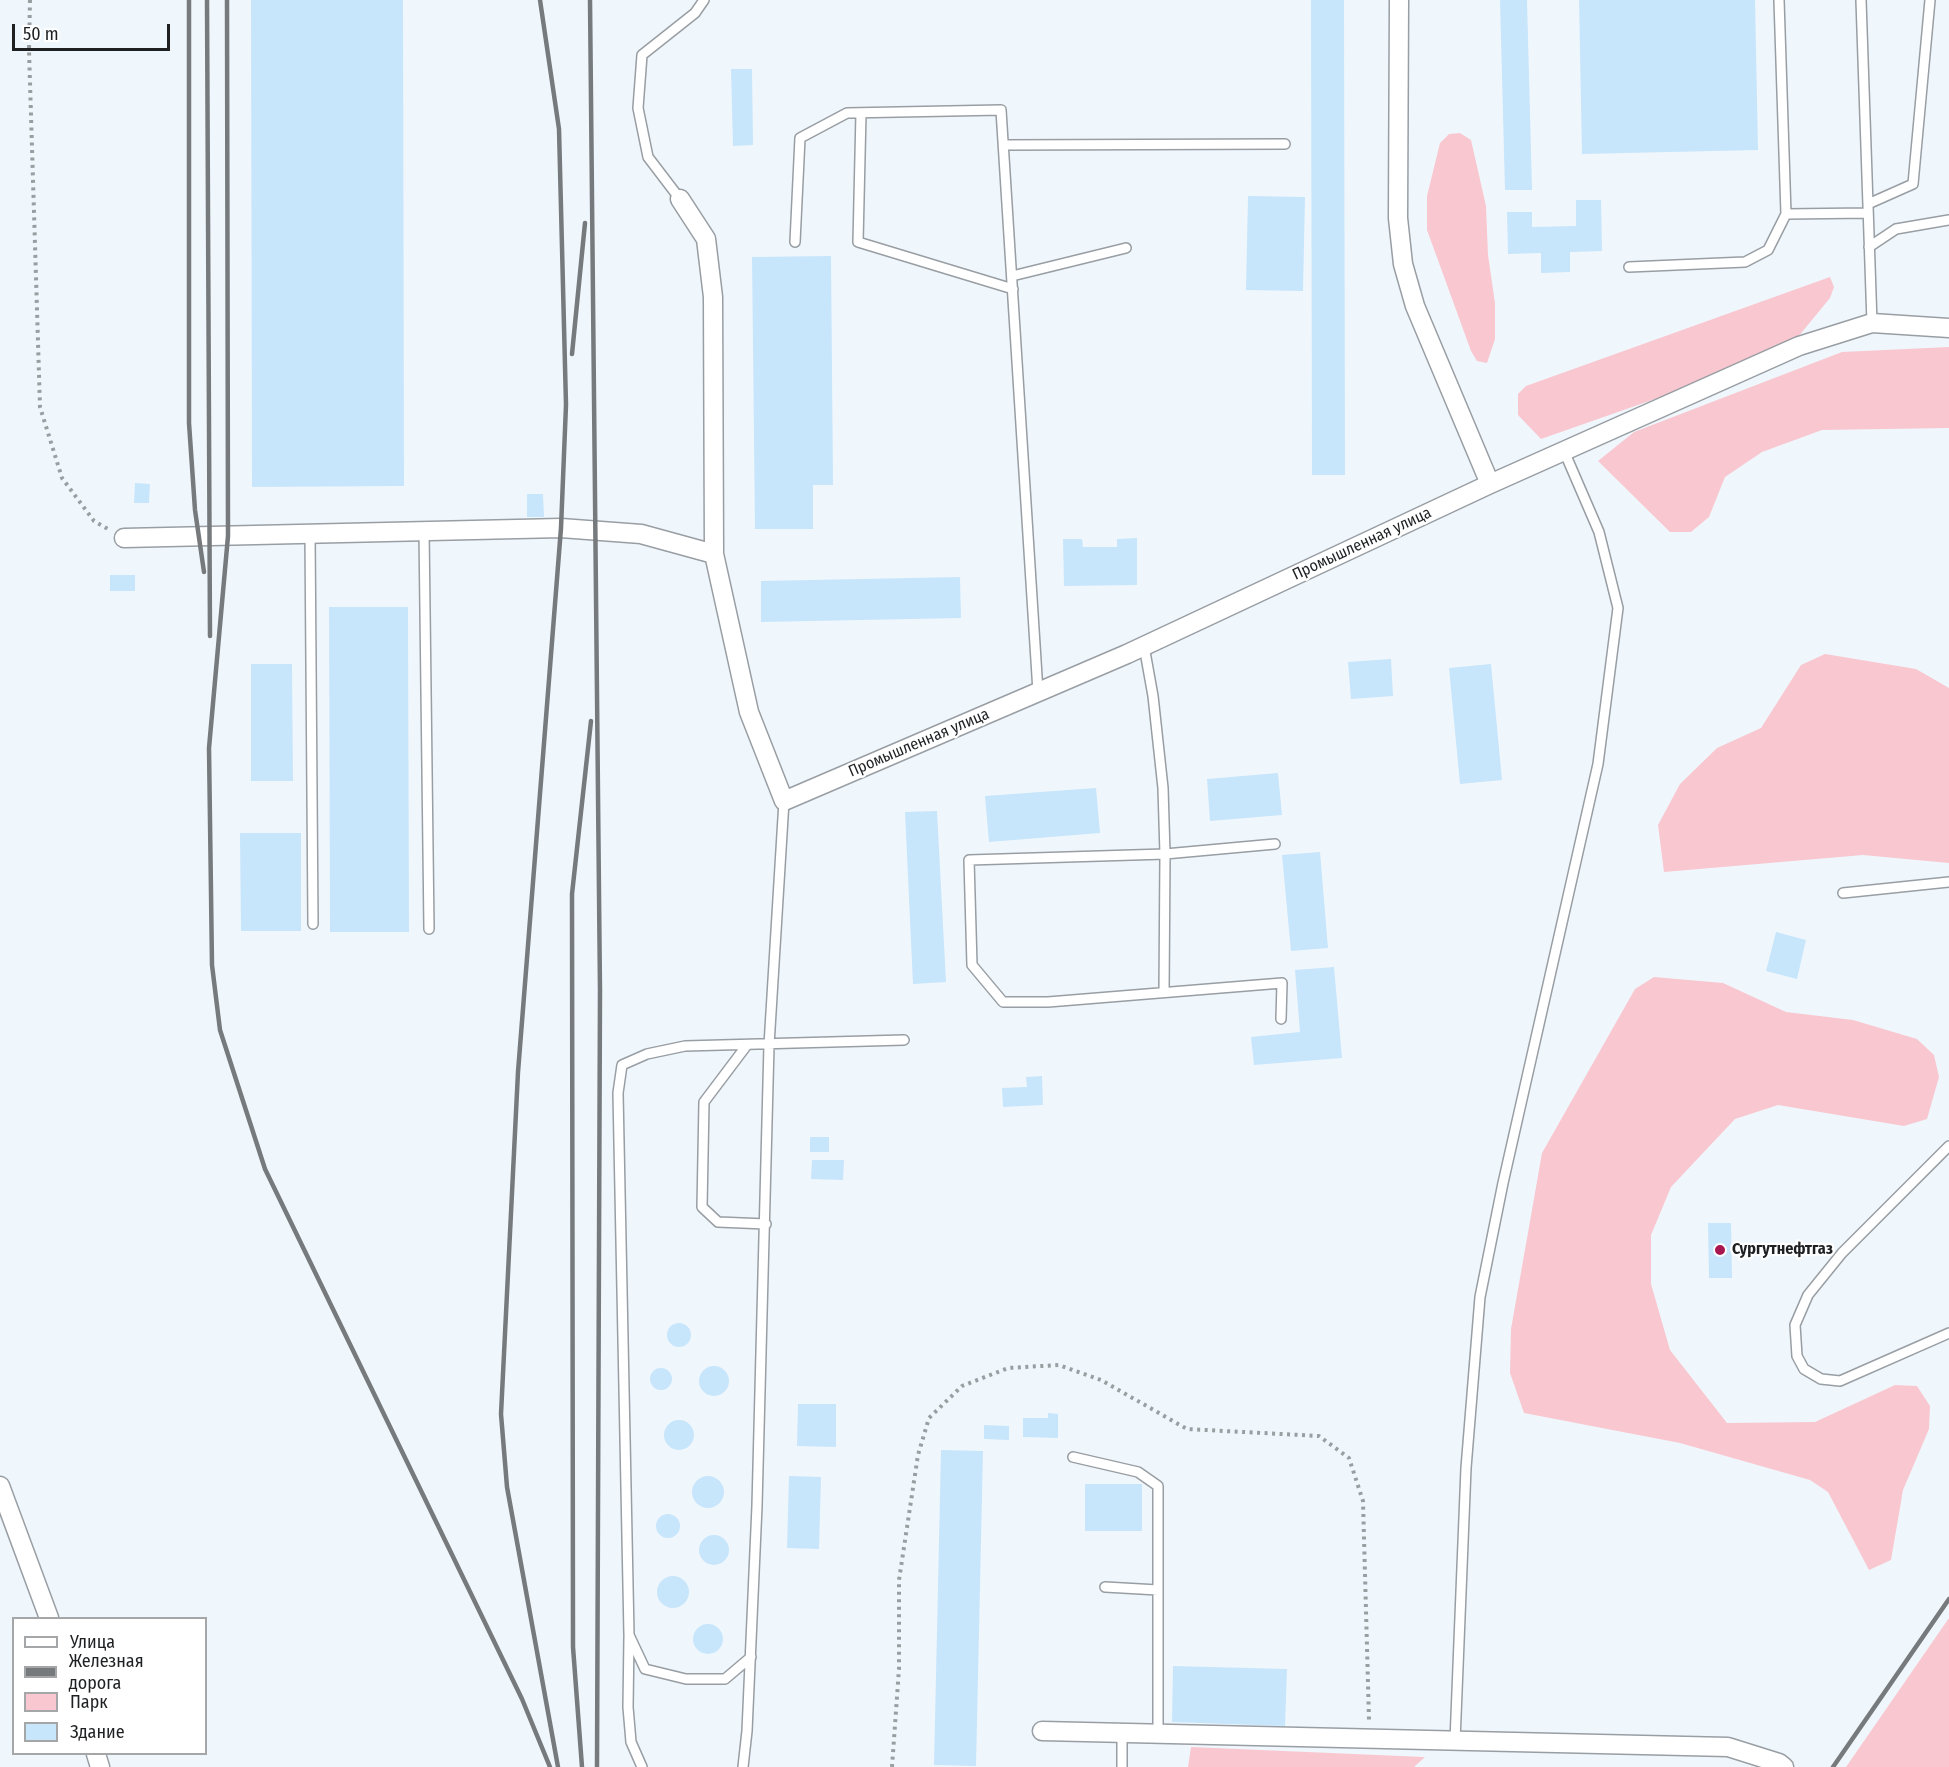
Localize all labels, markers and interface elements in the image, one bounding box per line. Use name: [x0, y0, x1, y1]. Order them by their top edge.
scale bar: [15, 12, 172, 50]
text: 50 m: [23, 23, 59, 45]
street label: Промышленная улица: [1289, 503, 1435, 585]
street label: Промышленная улица: [846, 705, 992, 781]
place label: Сургутнефтгаз: [1732, 1240, 1833, 1260]
marker: Сургутнефтгаз: [1713, 1243, 1727, 1257]
legend: [12, 1617, 207, 1755]
text: Улица: [70, 1631, 115, 1653]
text: Железная дорога: [69, 1650, 144, 1694]
text: Парк: [70, 1691, 108, 1713]
text: Здание: [70, 1721, 125, 1743]

